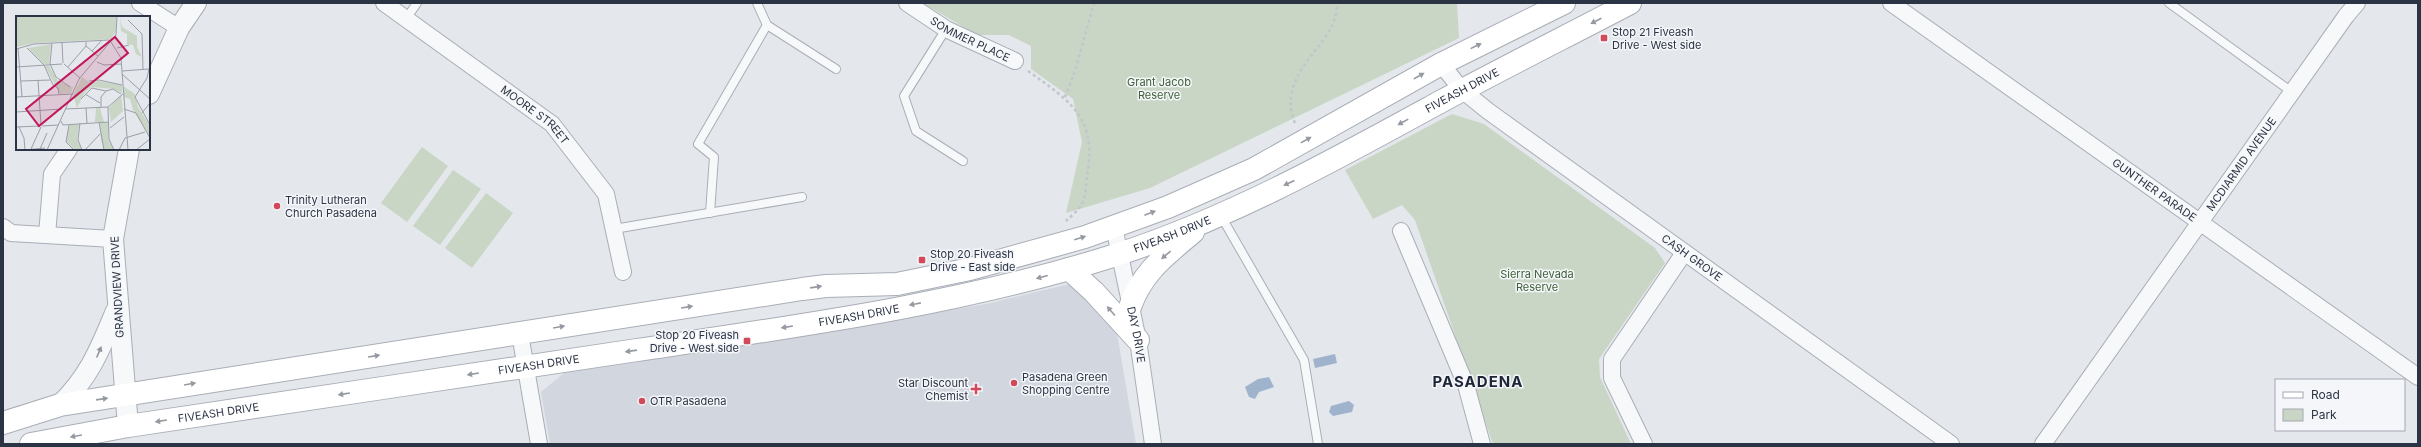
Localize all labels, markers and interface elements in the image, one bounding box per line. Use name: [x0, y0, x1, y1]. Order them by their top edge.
street label: SOMMER PLACE: [928, 13, 1012, 65]
inset map: [16, 16, 150, 150]
one-way arrow: [1590, 18, 1601, 24]
place label: Stop 21 Fiveash Drive - West side: [1612, 25, 1701, 52]
marker: Stop 21 Fiveash Drive - West side: [1599, 33, 1609, 43]
one-way arrow: [1470, 43, 1482, 50]
street label: FIVEASH DRIVE: [1423, 65, 1501, 116]
one-way arrow: [1413, 73, 1425, 79]
park label: Grant Jacob Reserve: [1127, 75, 1191, 102]
street label: MOORE STREET: [498, 82, 572, 147]
street label: MCDIARMID AVENUE: [2203, 114, 2279, 214]
one-way arrow: [1397, 119, 1409, 125]
one-way arrow: [1300, 136, 1311, 143]
street label: GUNTHER PARADE: [2110, 155, 2199, 225]
one-way arrow: [1283, 180, 1294, 186]
place label: Trinity Lutheran Church Pasadena: [285, 193, 377, 220]
marker: Trinity Lutheran Church Pasadena: [272, 201, 282, 211]
one-way arrow: [1145, 210, 1157, 216]
street label: FIVEASH DRIVE: [1132, 213, 1213, 256]
street label: CASH GROVE: [1659, 231, 1725, 284]
one-way arrow: [1074, 235, 1086, 241]
street label: GRANDVIEW DRIVE: [107, 236, 127, 338]
place label: Stop 20 Fiveash Drive - East side: [930, 247, 1015, 274]
one-way arrow: [1161, 251, 1171, 260]
marker: Stop 20 Fiveash Drive - East side: [917, 255, 927, 265]
park label: Sierra Nevada Reserve: [1500, 267, 1574, 294]
one-way arrow: [1035, 274, 1047, 280]
one-way arrow: [810, 284, 822, 290]
street label: FIVEASH DRIVE: [818, 301, 901, 329]
one-way arrow: [909, 301, 921, 307]
one-way arrow: [681, 304, 693, 310]
street label: DAY DRIVE: [1124, 305, 1148, 364]
one-way arrow: [1107, 306, 1116, 317]
one-way arrow: [553, 324, 565, 330]
one-way arrow: [781, 324, 793, 330]
place label: Stop 20 Fiveash Drive - West side: [650, 328, 739, 355]
marker: Stop 20 Fiveash Drive - West side: [742, 336, 752, 346]
one-way arrow: [96, 346, 102, 357]
one-way arrow: [625, 348, 637, 354]
street label: FIVEASH DRIVE: [497, 352, 580, 378]
one-way arrow: [368, 353, 380, 359]
place label: Pasadena Green Shopping Centre: [1022, 370, 1110, 397]
one-way arrow: [467, 371, 479, 377]
district label: PASADENA: [1433, 372, 1523, 391]
place label: Star Discount Chemist: [898, 376, 968, 403]
marker: Pasadena Green Shopping Centre: [1009, 378, 1019, 388]
legend: [2275, 379, 2405, 431]
one-way arrow: [184, 381, 196, 387]
marker: Star Discount Chemist: [971, 384, 981, 394]
text: Road: [2311, 387, 2340, 402]
one-way arrow: [338, 391, 351, 397]
place label: OTR Pasadena: [650, 394, 726, 408]
one-way arrow: [96, 396, 108, 402]
marker: OTR Pasadena: [637, 396, 647, 406]
street label: FIVEASH DRIVE: [177, 400, 260, 426]
text: Park: [2311, 407, 2337, 422]
one-way arrow: [154, 418, 167, 424]
one-way arrow: [70, 433, 82, 439]

